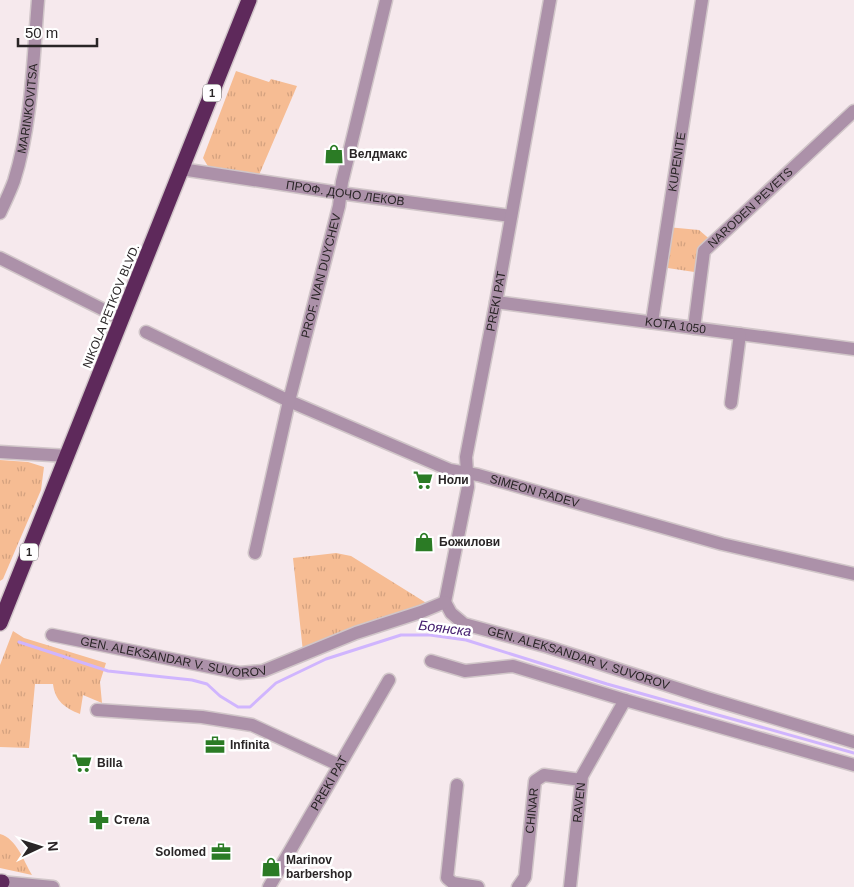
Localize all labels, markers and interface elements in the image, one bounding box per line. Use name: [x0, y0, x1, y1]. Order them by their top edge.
scale bar: [18, 15, 96, 47]
text: 50 m: [25, 24, 58, 41]
street label: MARINKOVITSA: [15, 63, 40, 155]
road number: 1: [203, 85, 221, 102]
street label: KUPENITE: [665, 131, 688, 193]
shop icon: Велдмакс: [323, 143, 345, 165]
place label: Велдмакс: [349, 147, 408, 161]
street label: NARODEN PEVETS: [705, 165, 796, 251]
street label: ПРОФ. ДОЧО ЛЕКОВ: [285, 178, 405, 209]
street label: PROF. IVAN DUYCHEV: [298, 212, 344, 340]
street label: NIKOLA PETKOV BLVD.: [80, 242, 142, 370]
street label: PREKI PAT: [483, 269, 509, 333]
street label: KOTA 1050: [644, 315, 707, 337]
supermarket icon: Ноли: [412, 469, 434, 491]
street label: SIMEON RADEV: [488, 472, 581, 510]
place label: Ноли: [438, 473, 469, 487]
shop icon: Божилови: [413, 531, 435, 553]
place label: Божилови: [439, 535, 500, 549]
road number: 1: [20, 544, 38, 560]
water label: Боянска: [418, 617, 473, 639]
street label: GEN. ALEKSANDAR V. SUVOROV: [486, 624, 671, 693]
street label: GEN. ALEKSANDAR V. SUVOROV: [79, 634, 269, 680]
office icon: Infinita: [204, 734, 226, 756]
place label: Infinita: [230, 738, 270, 752]
supermarket icon: Billa: [71, 752, 93, 774]
street label: PREKI PAT: [308, 753, 351, 813]
place label: Billa: [97, 756, 123, 770]
street label: RAVEN: [570, 782, 588, 823]
street label: CHINAR: [523, 787, 541, 834]
pharmacy icon: Стела: [88, 809, 110, 831]
place label: Стела: [114, 813, 150, 827]
north arrow: [15, 822, 65, 872]
text: N: [45, 840, 61, 852]
office icon: Solomed: [210, 841, 232, 863]
place label: Solomed: [155, 845, 206, 859]
place label: Marinov barbershop: [286, 853, 352, 881]
shop icon: Marinov barbershop: [260, 856, 282, 878]

